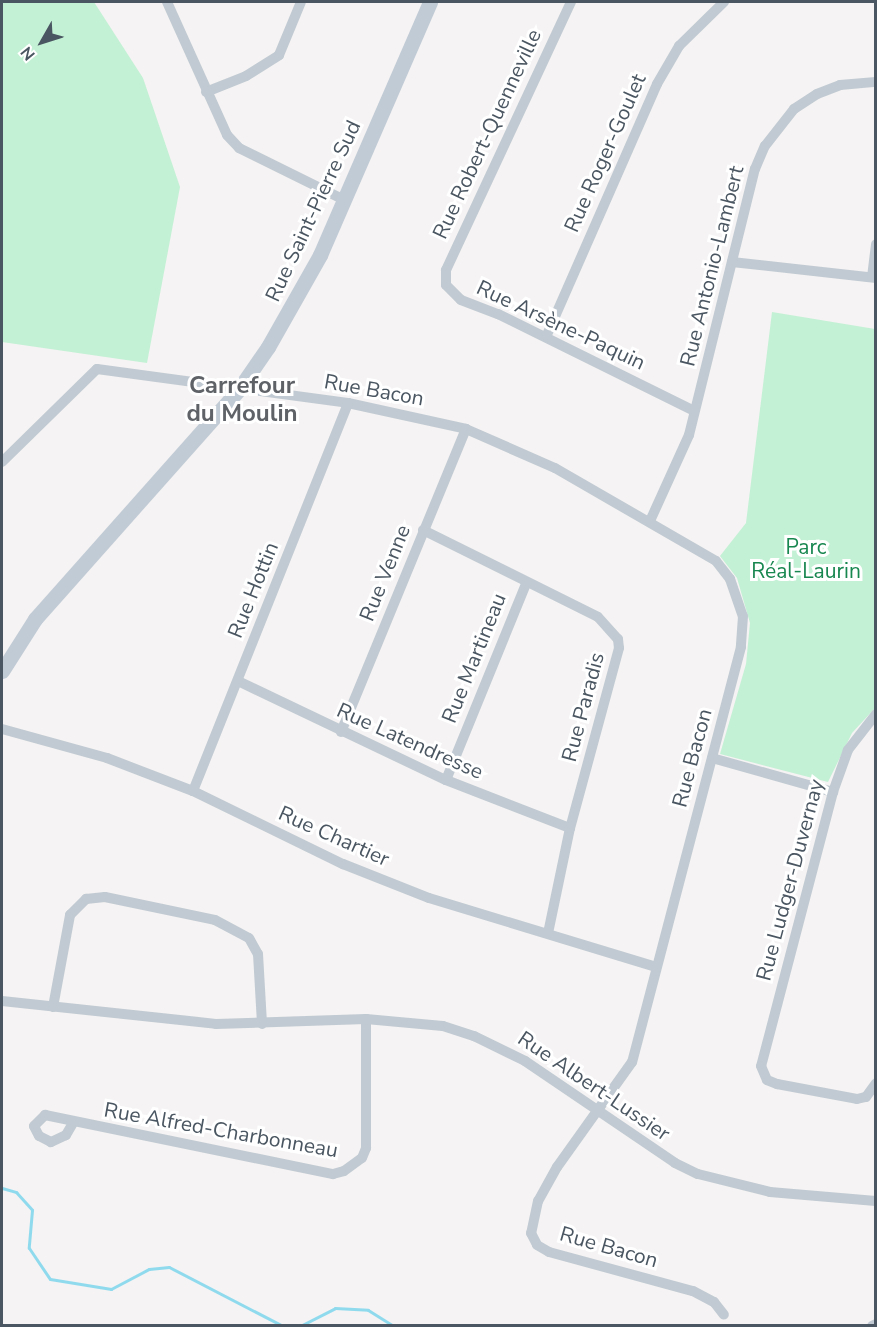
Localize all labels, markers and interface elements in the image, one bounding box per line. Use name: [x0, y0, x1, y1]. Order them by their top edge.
north arrow: [12, 12, 72, 72]
street label: Rue Robert-Quenneville: [427, 25, 547, 243]
text: N: [16, 42, 40, 65]
street label: Rue Roger-Goulet: [559, 70, 651, 236]
street label: Rue Saint-Pierre Sud: [260, 116, 366, 306]
street label: Rue Antonio-Lambert: [675, 163, 749, 369]
street label: Rue Arsène-Paquin: [473, 275, 649, 375]
street label: Rue Bacon: [322, 369, 426, 411]
district label: Carrefour du Moulin: [186, 372, 298, 428]
street label: Rue Venne: [354, 521, 416, 625]
park label: Parc Réal-Laurin: [751, 534, 861, 584]
street label: Rue Hottin: [222, 538, 284, 642]
street label: Rue Martineau: [437, 589, 511, 727]
street label: Rue Paradis: [556, 650, 610, 764]
street label: Rue Latendresse: [333, 697, 487, 785]
street label: Rue Bacon: [667, 706, 717, 810]
street label: Rue Ludger-Duvernay: [751, 777, 829, 983]
street label: Rue Chartier: [275, 800, 393, 872]
street label: Rue Albert-Lussier: [513, 1026, 675, 1146]
street label: Rue Alfred-Charbonneau: [102, 1097, 340, 1163]
street label: Rue Bacon: [557, 1221, 661, 1273]

